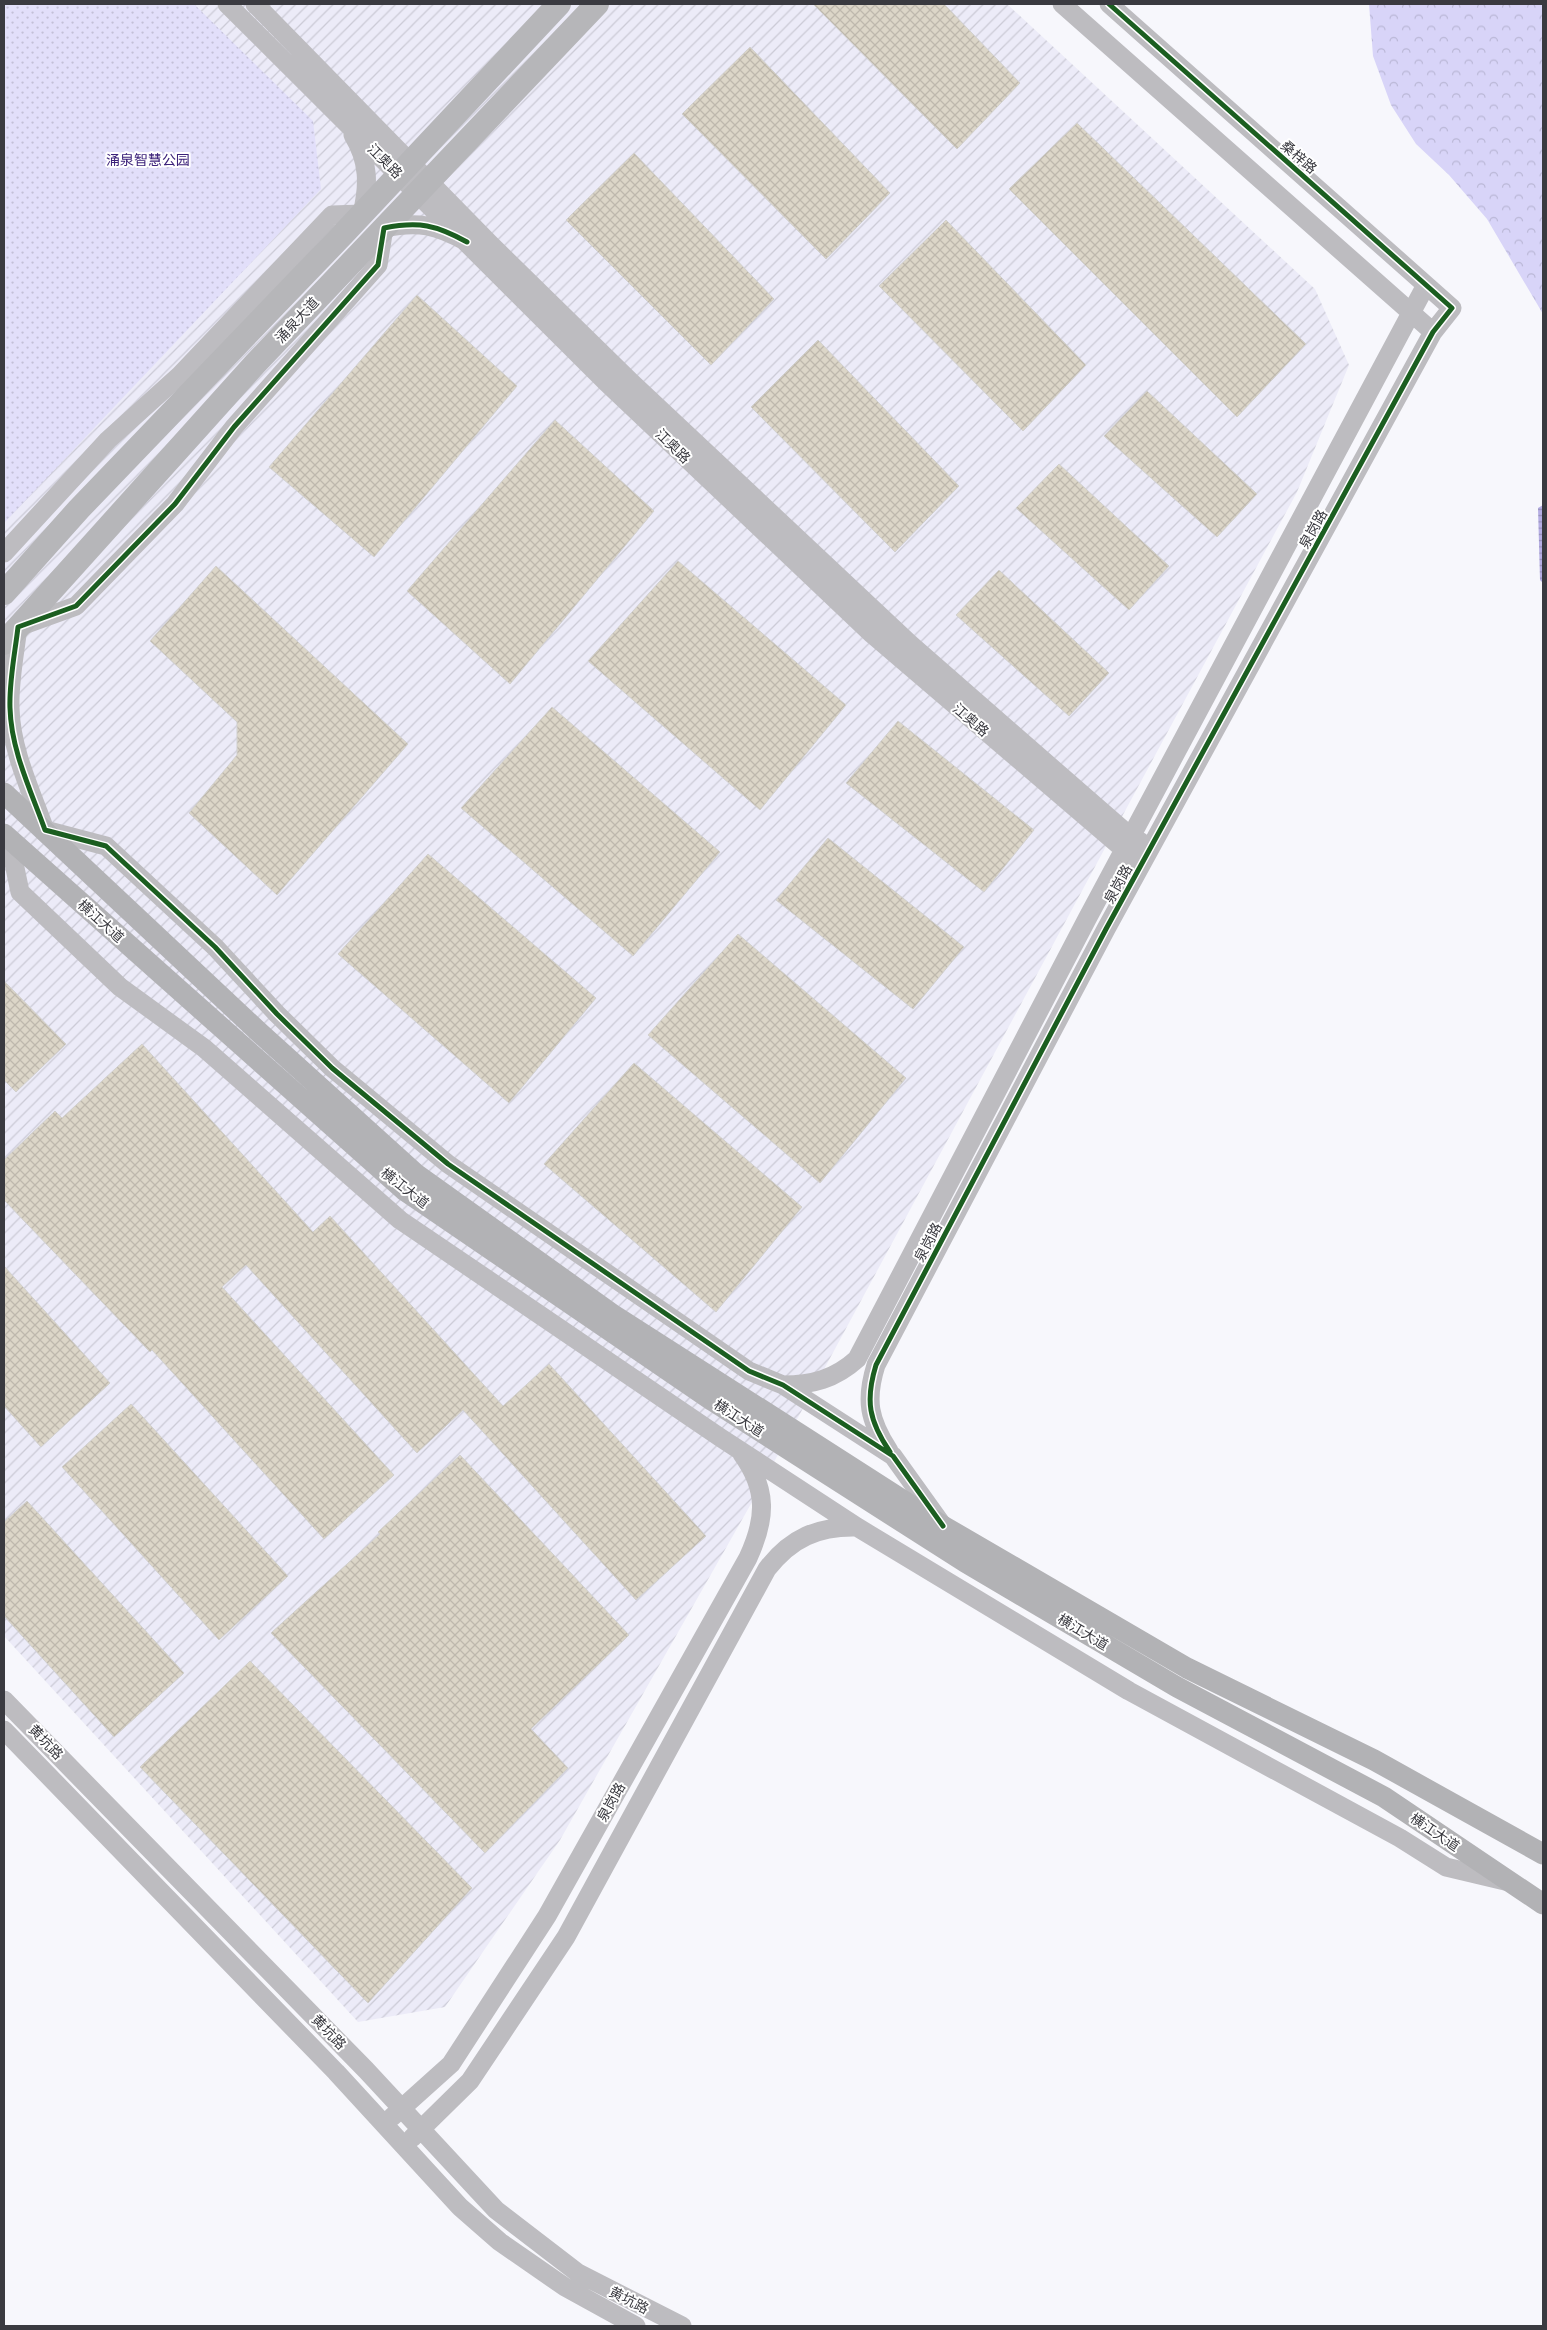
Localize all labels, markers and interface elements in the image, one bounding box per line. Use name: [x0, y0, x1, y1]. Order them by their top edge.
street label: 桑梓路: [1278, 137, 1320, 177]
street label: 江奥路: [364, 140, 406, 182]
park label: 涌泉智慧公园: [106, 152, 190, 168]
street label: 涌泉大道: [272, 294, 322, 346]
street label: 江奥路: [652, 426, 694, 466]
street label: 泉岗路: [1296, 507, 1330, 551]
street label: 江奥路: [950, 700, 992, 740]
street label: 泉岗路: [1101, 862, 1135, 906]
street label: 横江大道: [75, 896, 127, 946]
street label: 横江大道: [378, 1164, 432, 1212]
street label: 泉岗路: [911, 1220, 945, 1264]
street label: 横江大道: [711, 1396, 767, 1440]
street label: 横江大道: [1055, 1611, 1111, 1653]
street label: 黄坑路: [26, 1721, 66, 1763]
street label: 泉岗路: [594, 1780, 628, 1824]
street label: 横江大道: [1407, 1810, 1463, 1854]
street label: 黄坑路: [309, 2011, 349, 2053]
street label: 黄坑路: [607, 2283, 651, 2317]

